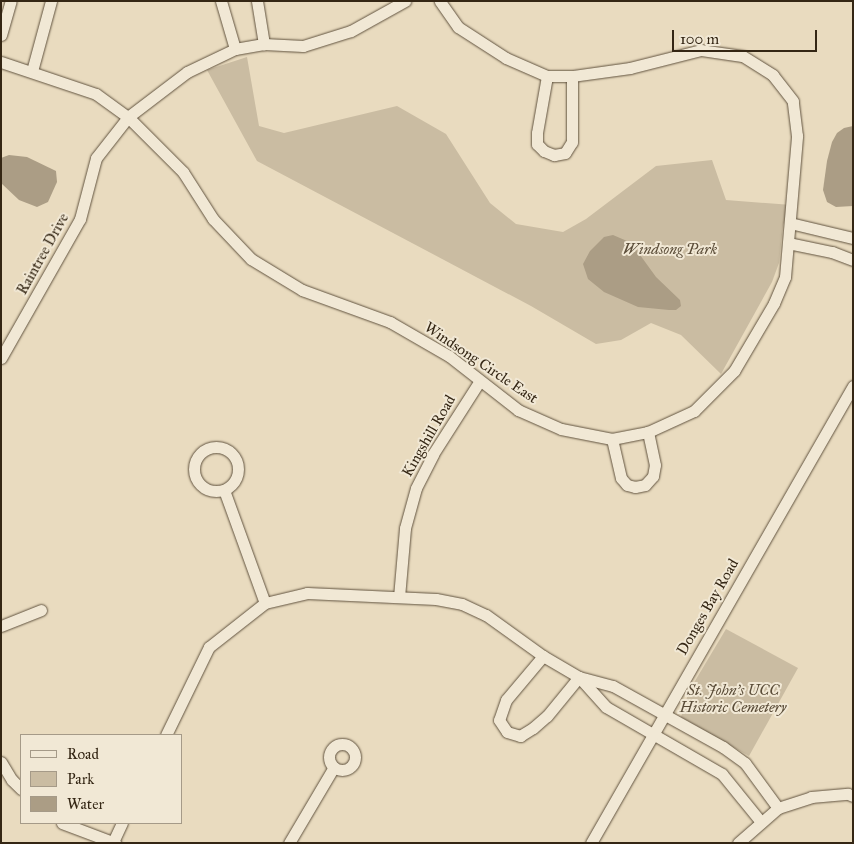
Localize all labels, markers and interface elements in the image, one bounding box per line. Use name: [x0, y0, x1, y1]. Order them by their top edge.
scale bar: [674, 20, 819, 52]
text: 100 m: [680, 30, 719, 48]
street label: Raintree Drive: [13, 210, 73, 298]
park label: Windsong Park: [623, 241, 717, 259]
street label: Windsong Circle East: [421, 318, 541, 408]
street label: Kingshill Road: [398, 392, 460, 480]
street label: Donges Bay Road: [673, 556, 743, 658]
park label: St. John's UCC Historic Cemetery: [680, 681, 786, 716]
legend: [20, 734, 182, 824]
text: Road: [67, 745, 99, 763]
text: Park: [67, 770, 94, 788]
text: Water: [67, 795, 104, 813]

